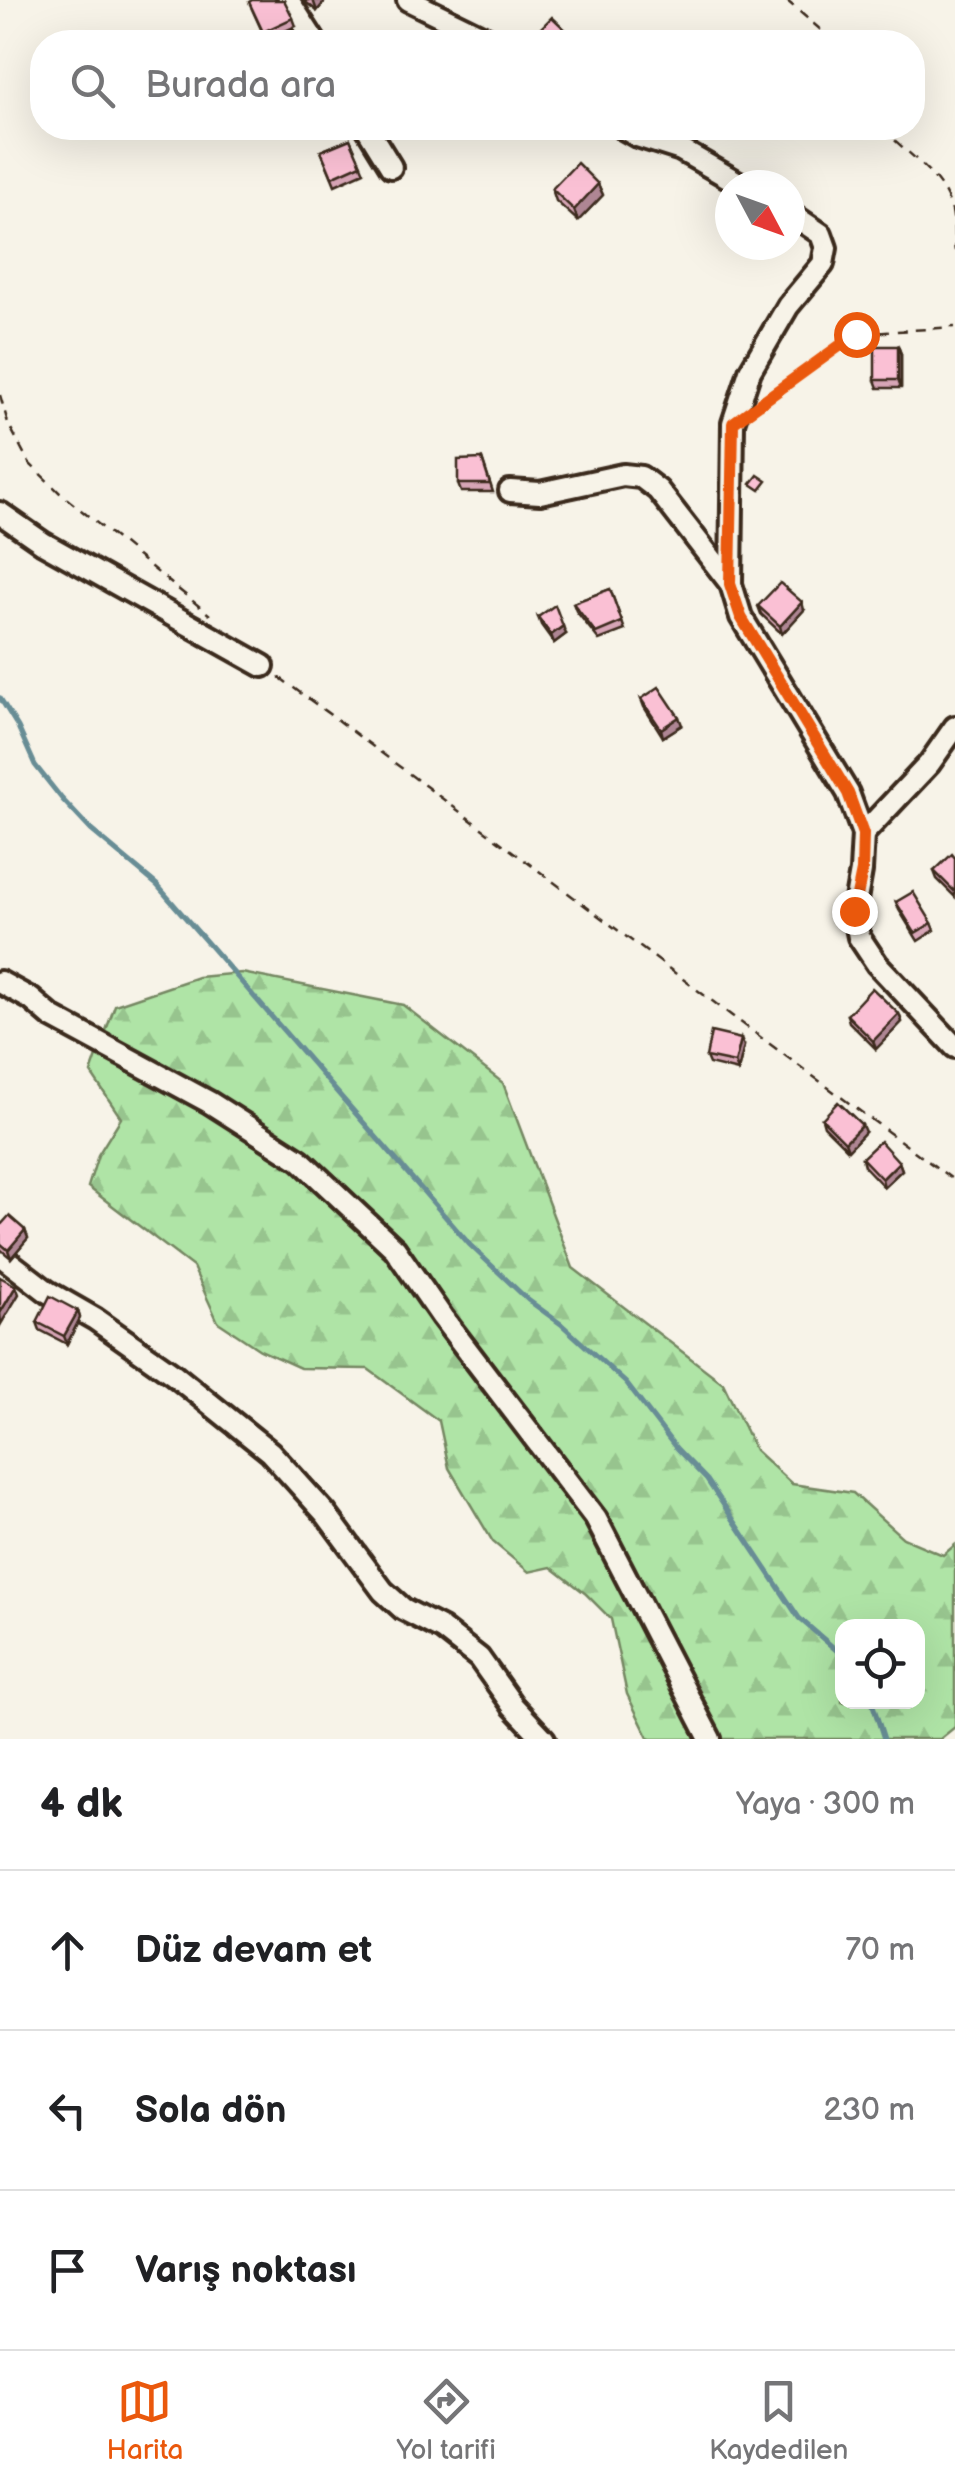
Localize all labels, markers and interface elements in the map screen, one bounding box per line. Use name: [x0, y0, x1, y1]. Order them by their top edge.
search box: [30, 30, 925, 140]
icon: search: [65, 58, 120, 113]
text: Burada ara: [145, 63, 336, 108]
north arrow: [715, 170, 805, 260]
route start: [834, 312, 880, 358]
route end: [832, 889, 878, 935]
map controls: [835, 1619, 925, 1709]
button: locate: [835, 1619, 925, 1709]
text: 4 dk: [40, 1779, 123, 1830]
text: Yaya · 300 m: [736, 1785, 915, 1824]
icon: ahead: [40, 1923, 95, 1978]
text: Düz devam et: [135, 1928, 372, 1973]
text: 70 m: [845, 1931, 915, 1970]
icon: left: [40, 2083, 95, 2138]
text: Sola dön: [135, 2088, 286, 2133]
text: 230 m: [823, 2091, 915, 2130]
icon: arrive: [40, 2243, 95, 2298]
text: Varış noktası: [135, 2248, 356, 2293]
tab: Harita: [107, 2374, 183, 2467]
tab: Yol tarifi: [397, 2374, 496, 2467]
tab: Kaydedilen: [709, 2374, 848, 2467]

